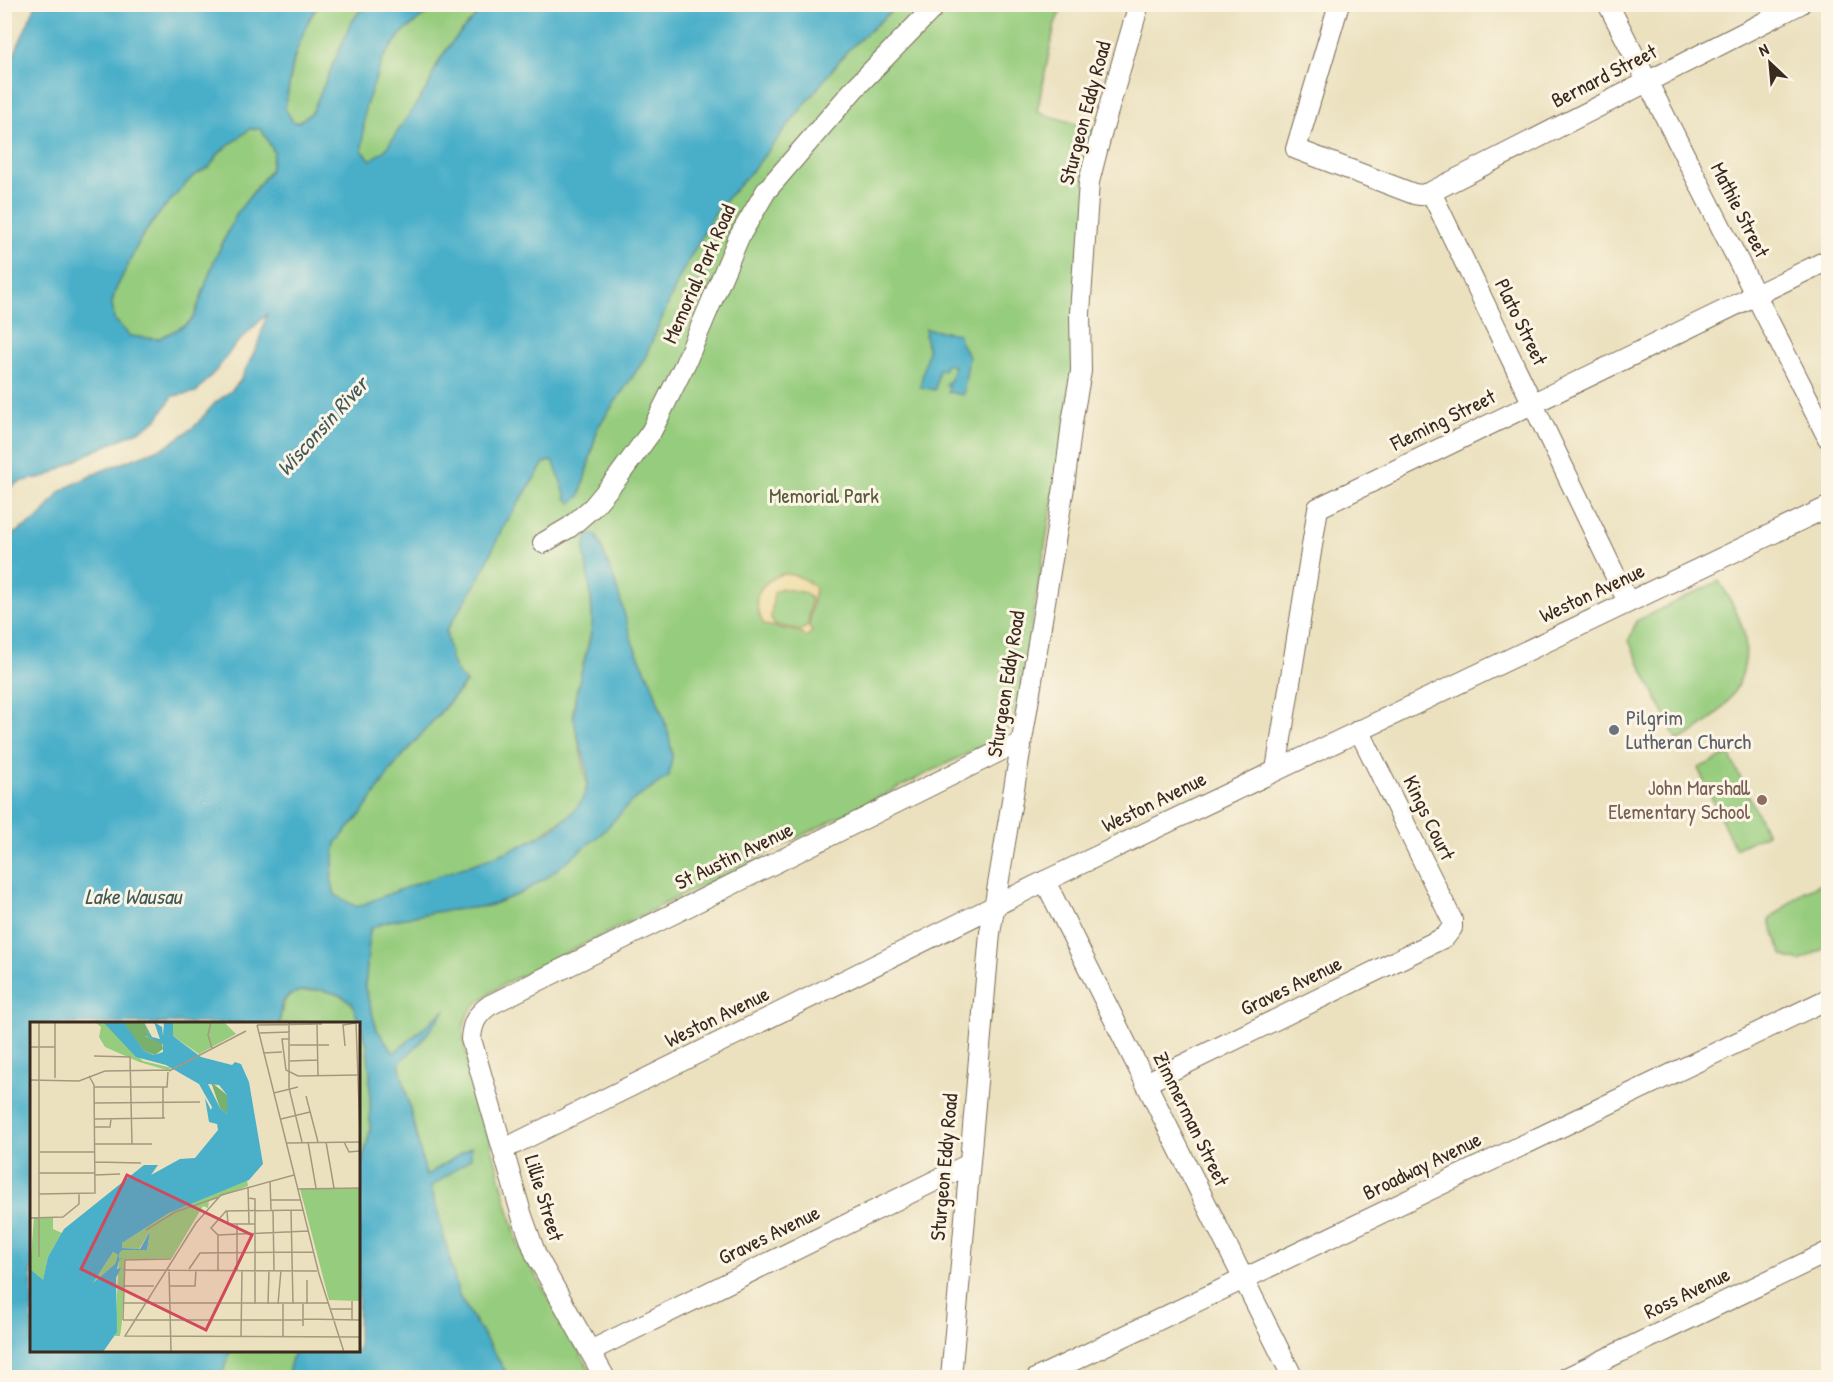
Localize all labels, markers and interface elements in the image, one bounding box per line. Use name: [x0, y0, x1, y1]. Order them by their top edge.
north arrow: [1740, 33, 1800, 93]
street label: Bernard Street: [1546, 36, 1662, 115]
street label: Sturgeon Eddy Road: [1051, 38, 1118, 188]
text: N: [1755, 38, 1773, 61]
street label: Mathie Street: [1704, 157, 1777, 263]
street label: Memorial Park Road: [655, 200, 742, 348]
street label: Plato Street: [1488, 273, 1555, 371]
water label: Wisconsin River: [269, 368, 376, 482]
street label: Fleming Street: [1385, 381, 1501, 458]
park label: Memorial Park: [769, 481, 879, 510]
street label: Weston Avenue: [1535, 556, 1649, 629]
street label: Sturgeon Eddy Road: [980, 609, 1031, 759]
place label: Pilgrim Lutheran Church: [1626, 703, 1751, 756]
marker: Pilgrim Lutheran Church: [1607, 723, 1621, 737]
street label: Weston Avenue: [1097, 764, 1211, 839]
street label: Kings Court: [1396, 770, 1463, 866]
place label: John Marshall Elementary School: [1608, 773, 1751, 826]
marker: John Marshall Elementary School: [1755, 793, 1769, 807]
street label: St Austin Avenue: [670, 814, 798, 897]
water label: Lake Wausau: [85, 881, 184, 911]
street label: Graves Avenue: [1235, 949, 1346, 1023]
street label: Weston Avenue: [660, 979, 774, 1054]
inset map: [30, 1022, 360, 1352]
street label: Zimmerman Street: [1146, 1047, 1237, 1191]
street label: Sturgeon Eddy Road: [923, 1092, 964, 1242]
street label: Broadway Avenue: [1358, 1124, 1486, 1207]
street label: Lillie Street: [518, 1151, 571, 1245]
street label: Graves Avenue: [713, 1198, 824, 1272]
street label: Ross Avenue: [1639, 1259, 1735, 1326]

